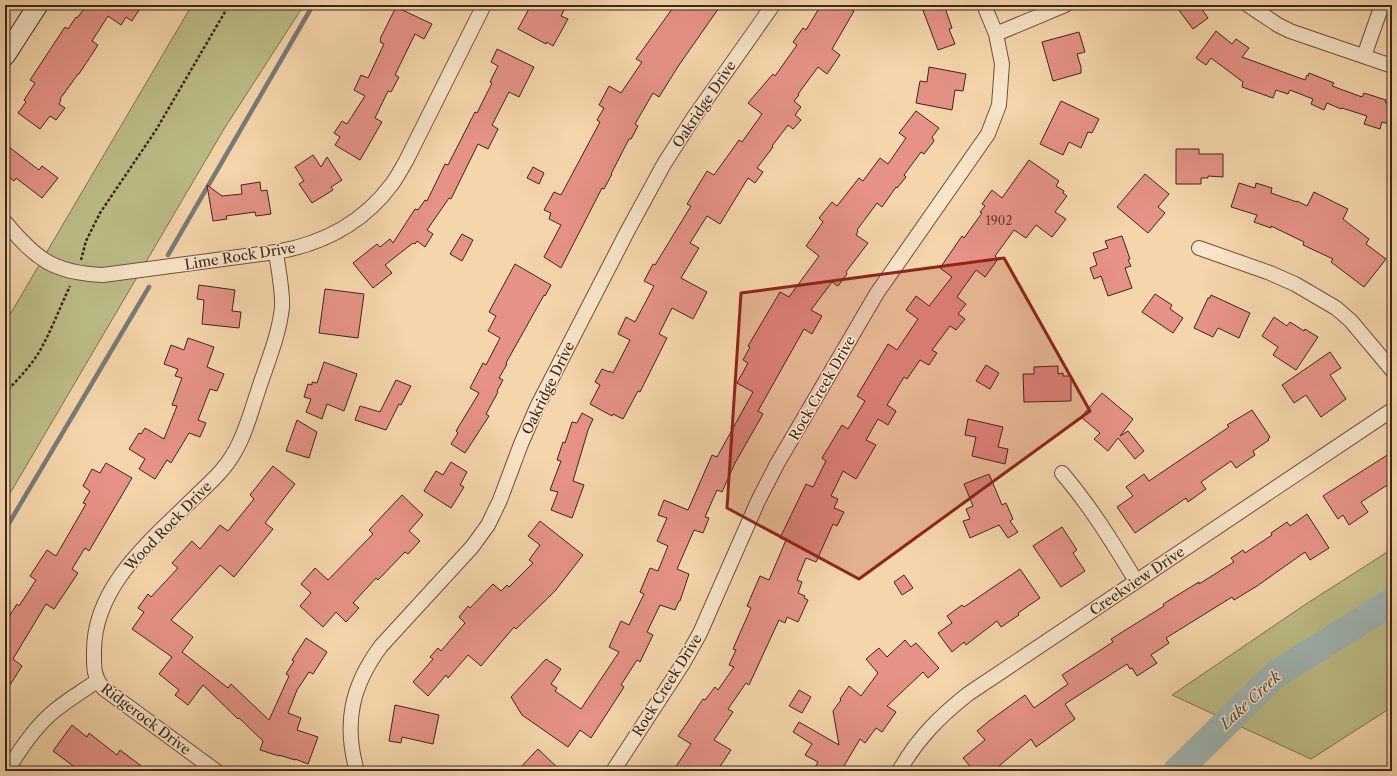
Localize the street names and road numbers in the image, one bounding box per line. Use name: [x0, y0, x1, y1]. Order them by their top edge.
street label: Oakridge Drive: [668, 57, 740, 151]
street label: Lime Rock Drive: [183, 238, 297, 274]
street label: Rock Creek Drive: [785, 332, 859, 443]
street label: Oakridge Drive: [518, 338, 578, 437]
street label: Wood Rock Drive: [120, 477, 215, 575]
street label: Creekview Drive: [1086, 543, 1188, 619]
street label: Rock Creek Drive: [628, 630, 706, 740]
street label: Ridgerock Drive: [98, 679, 195, 759]

